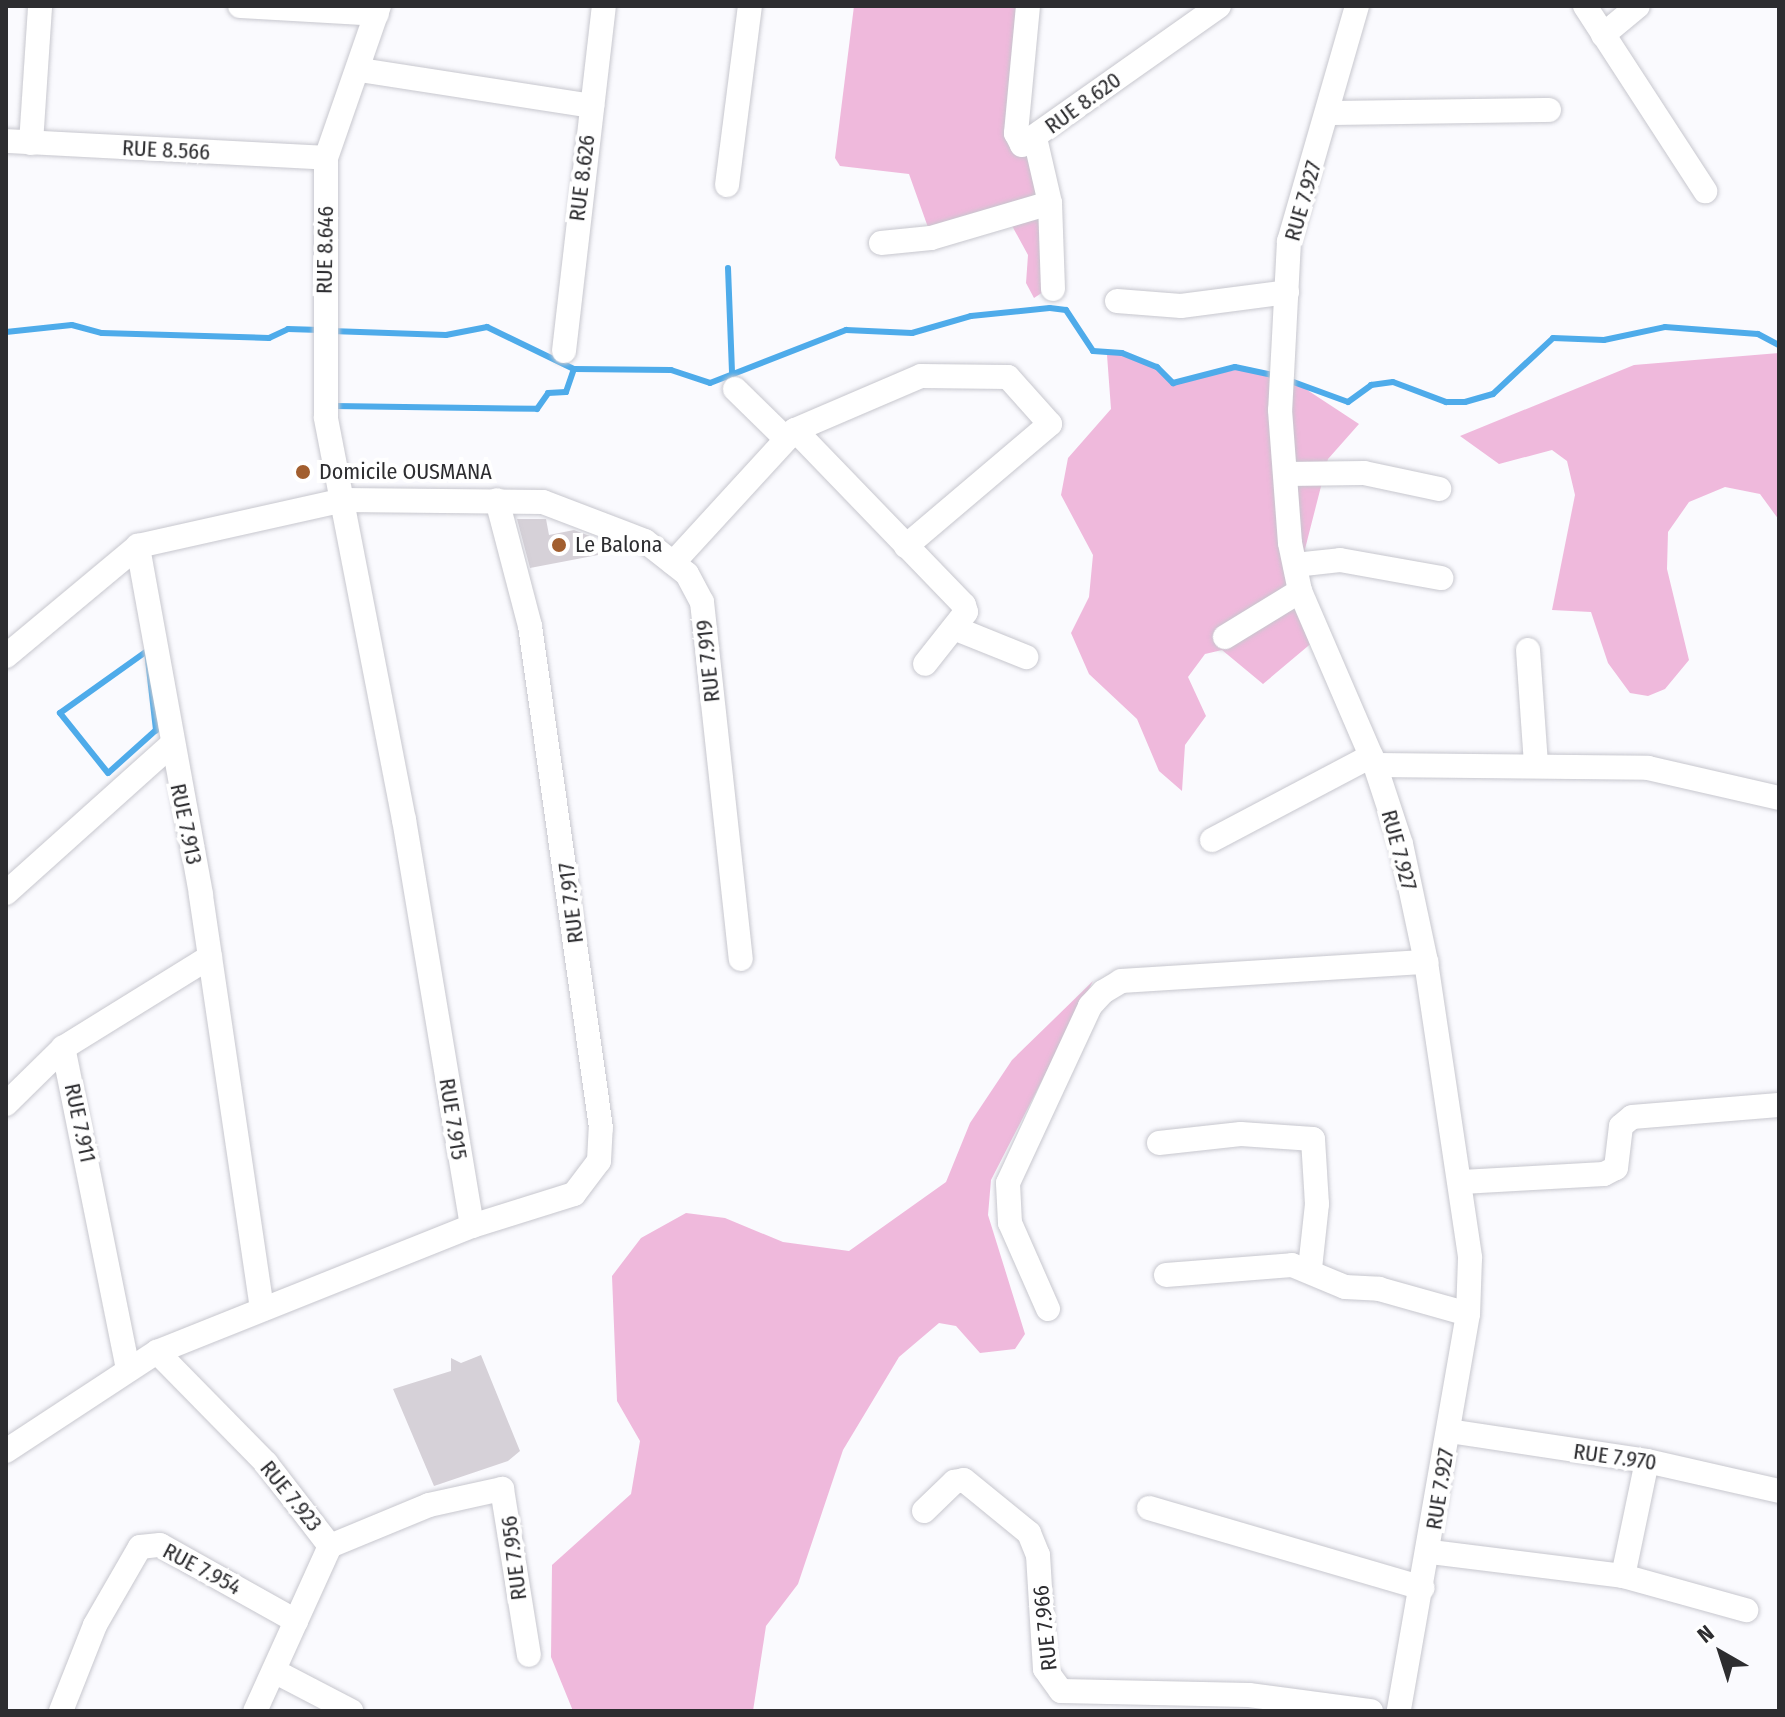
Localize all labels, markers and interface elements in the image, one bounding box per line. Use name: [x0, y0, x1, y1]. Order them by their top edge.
street label: RUE 8.620: [1040, 67, 1126, 139]
street label: RUE 8.626: [564, 133, 600, 223]
street label: RUE 8.566: [121, 135, 211, 165]
street label: RUE 7.927: [1279, 158, 1327, 244]
street label: RUE 8.646: [311, 206, 339, 294]
place label: Domicile OUSMANA: [319, 459, 492, 485]
marker: Domicile OUSMANA: [294, 463, 312, 481]
place label: Le Balona: [575, 532, 663, 558]
marker: Le Balona: [550, 536, 568, 554]
street label: RUE 7.919: [691, 618, 725, 704]
street label: RUE 7.913: [165, 781, 207, 867]
street label: RUE 7.927: [1376, 807, 1422, 893]
street label: RUE 7.917: [553, 861, 589, 945]
street label: RUE 7.915: [434, 1076, 472, 1162]
street label: RUE 7.911: [59, 1081, 101, 1165]
street label: RUE 7.970: [1572, 1438, 1658, 1476]
street label: RUE 7.927: [1421, 1446, 1459, 1532]
street label: RUE 7.923: [255, 1455, 327, 1537]
street label: RUE 7.956: [496, 1514, 532, 1602]
street label: RUE 7.954: [158, 1537, 246, 1601]
street label: RUE 7.966: [1027, 1584, 1063, 1672]
north arrow: [1681, 1613, 1761, 1693]
text: N: [1692, 1619, 1719, 1649]

